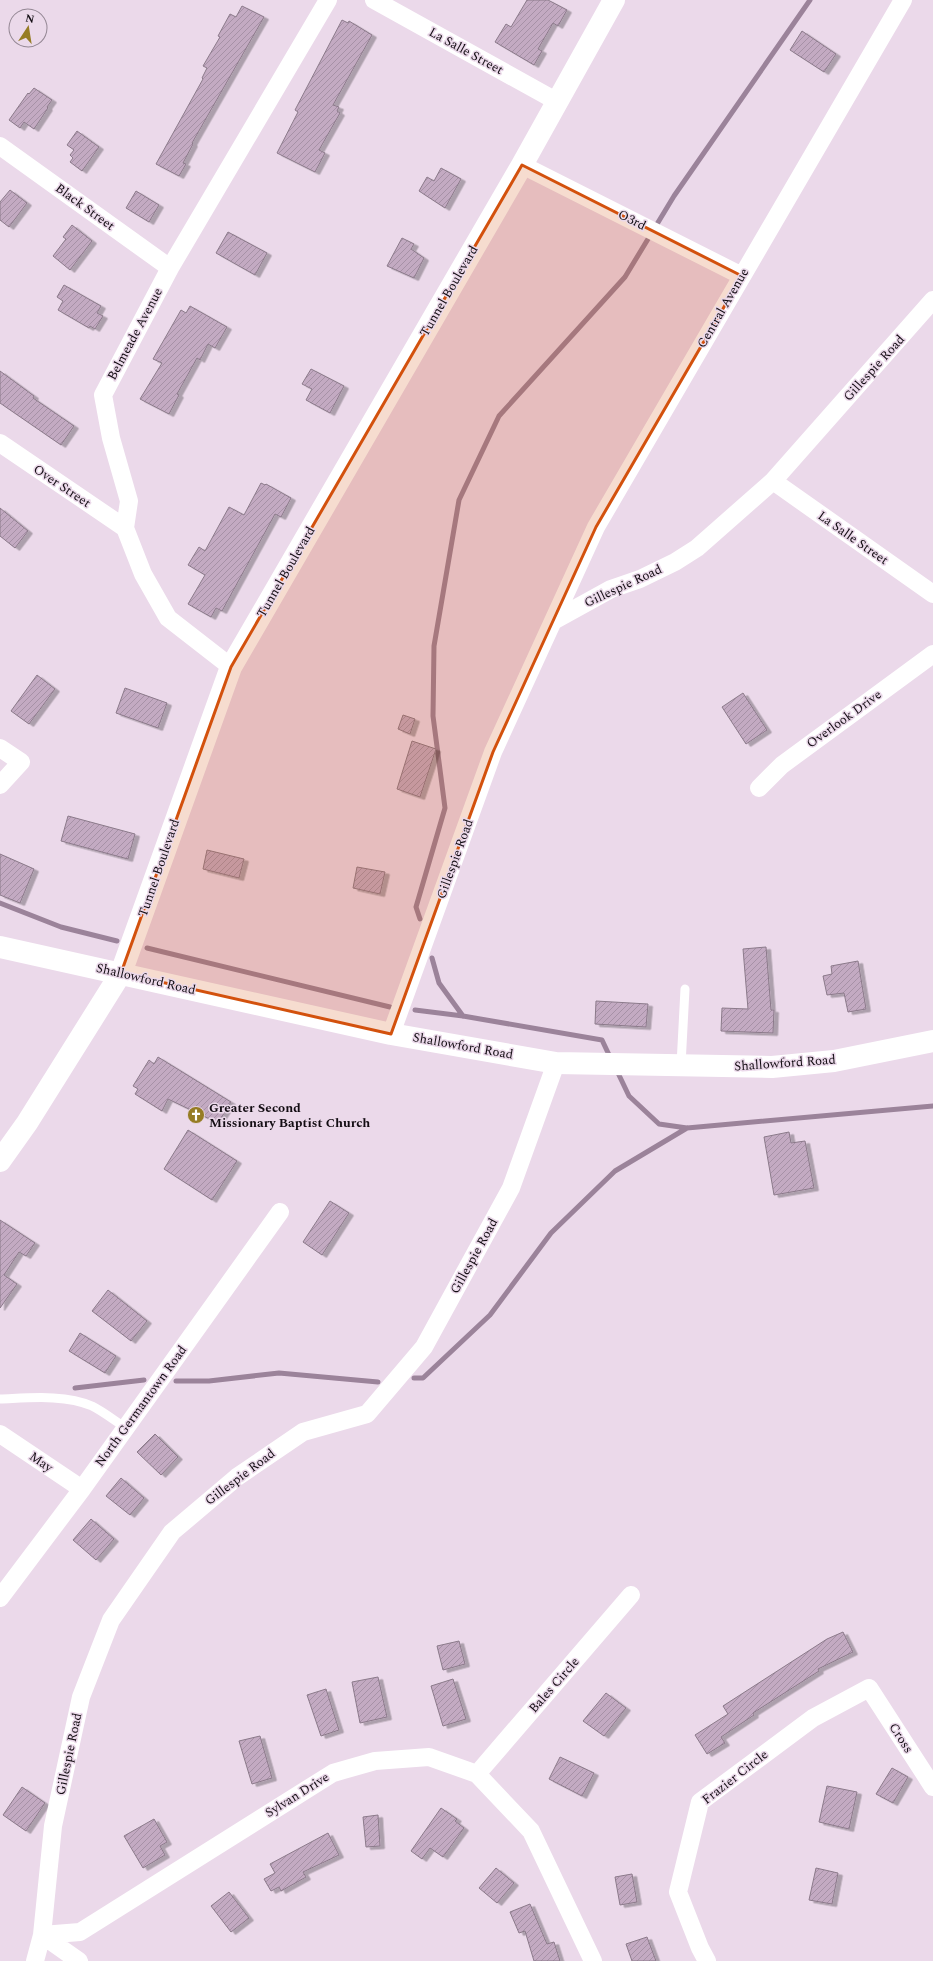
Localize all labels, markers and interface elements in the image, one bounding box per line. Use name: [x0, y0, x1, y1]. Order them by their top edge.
north arrow: [8, 8, 48, 48]
text: N: [24, 9, 36, 28]
street label: La Salle Street: [425, 22, 507, 80]
street label: Black Street: [51, 178, 119, 236]
street label: O3rd: [614, 204, 650, 236]
street label: Tunnel Boulevard: [415, 242, 483, 340]
street label: Central Avenue: [692, 264, 754, 352]
street label: Belmeade Avenue: [102, 284, 168, 384]
street label: Gillespie Road: [839, 330, 909, 406]
street label: Over Street: [29, 459, 95, 513]
street label: La Salle Street: [813, 506, 893, 570]
street label: Tunnel Boulevard: [252, 523, 320, 621]
street label: Gillespie Road: [581, 559, 665, 613]
street label: Overlook Drive: [802, 685, 886, 753]
street label: Tunnel Boulevard: [133, 816, 185, 920]
street label: Gillespie Road: [431, 816, 479, 902]
street label: Shallowford Road: [94, 958, 198, 1000]
street label: Shallowford Road: [411, 1027, 515, 1065]
street label: Shallowford Road: [734, 1049, 836, 1077]
place label: Greater Second Missionary Baptist Church: [209, 1098, 370, 1133]
church icon: Greater Second Missionary Baptist Church: [186, 1105, 206, 1125]
street label: Gillespie Road: [445, 1214, 503, 1298]
street label: North Germantown Road: [90, 1341, 192, 1471]
street label: Gillespie Road: [200, 1444, 280, 1510]
street label: May: [25, 1447, 58, 1478]
street label: Bales Circle: [524, 1652, 584, 1718]
street label: Gillespie Road: [50, 1711, 88, 1797]
street label: Cross: [884, 1719, 918, 1757]
street label: Frazier Circle: [698, 1745, 772, 1809]
street label: Sylvan Drive: [261, 1767, 333, 1823]

